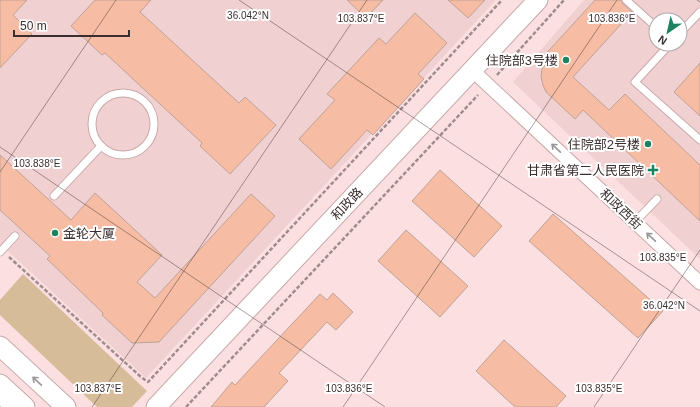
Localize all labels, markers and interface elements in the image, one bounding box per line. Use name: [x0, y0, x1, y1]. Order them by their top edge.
text: 36.042°N: [227, 10, 269, 21]
scale bar: [14, 12, 129, 38]
north arrow: [648, 12, 688, 52]
text: 103.837°E: [338, 13, 385, 24]
text: 103.836°E: [589, 13, 636, 24]
text: 50 m: [20, 19, 47, 33]
text: N: [656, 33, 669, 47]
place label: 住院部3号楼: [486, 53, 558, 68]
marker: 住院部3号楼: [561, 55, 571, 65]
place label: 住院部2号楼: [568, 137, 640, 152]
marker: 住院部2号楼: [643, 139, 653, 149]
one-way arrow: [551, 144, 561, 153]
text: 103.838°E: [14, 158, 61, 169]
place label: 甘肃省第二人民医院: [527, 163, 644, 178]
marker: 甘肃省第二人民医院: [647, 164, 659, 176]
street label: 和政路: [328, 185, 366, 223]
street label: 和政西街: [597, 186, 645, 232]
place label: 金轮大厦: [63, 226, 115, 241]
marker: 金轮大厦: [50, 228, 60, 238]
one-way arrow: [646, 232, 656, 242]
text: 103.835°E: [640, 252, 687, 263]
text: 36.042°N: [643, 300, 685, 311]
one-way arrow: [32, 376, 42, 385]
text: 103.837°E: [75, 383, 122, 394]
text: 103.836°E: [326, 383, 373, 394]
text: 103.835°E: [576, 383, 623, 394]

